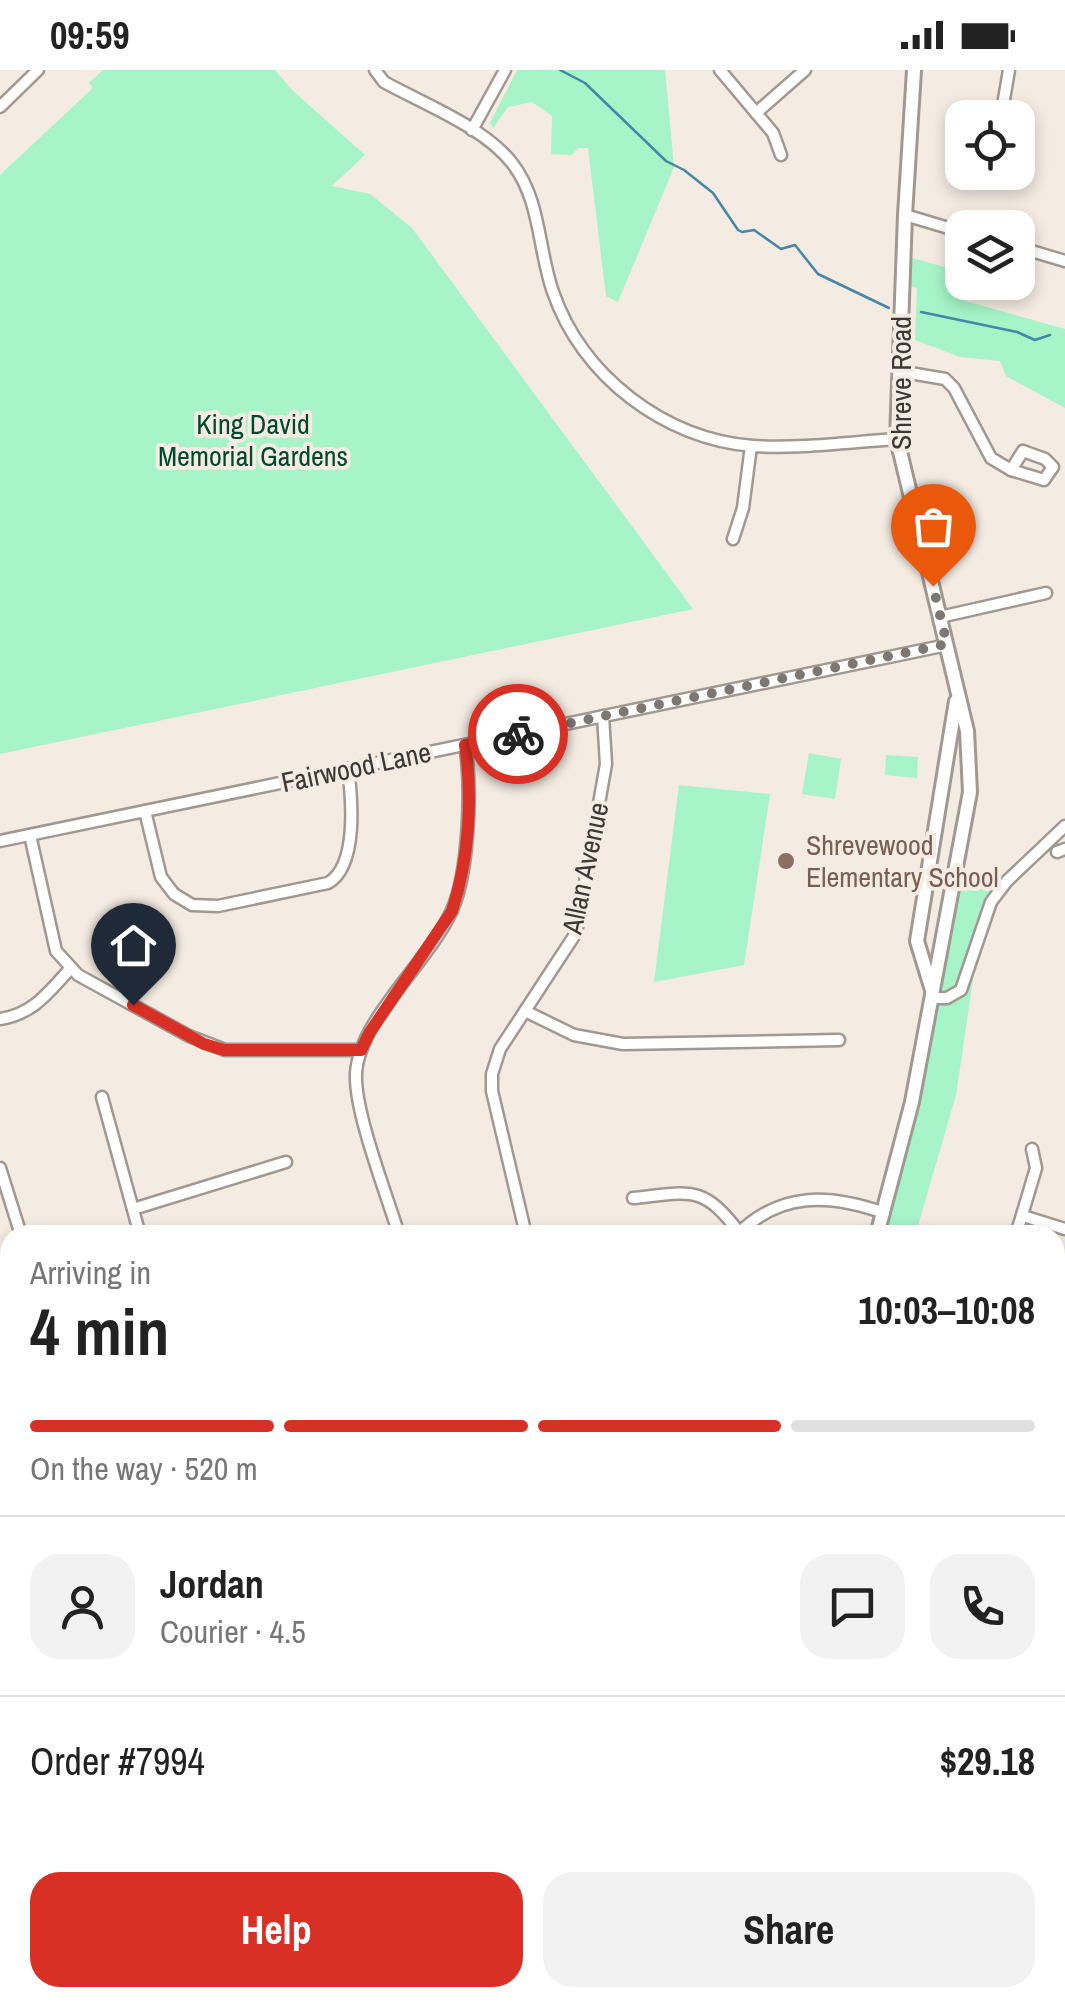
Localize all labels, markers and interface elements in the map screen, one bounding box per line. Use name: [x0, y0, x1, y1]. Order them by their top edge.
text: 09:59: [50, 10, 130, 61]
map controls: [945, 100, 1035, 300]
button: locate: [945, 100, 1035, 190]
button: layers: [945, 210, 1035, 300]
street label: Shreve Road: [882, 316, 920, 450]
park label: King David Memorial Gardens: [158, 405, 348, 475]
pin: [891, 484, 976, 587]
icon: bag: [906, 499, 961, 554]
courier: [468, 684, 568, 784]
icon: bike: [491, 707, 546, 762]
street label: Fairwood Lane: [278, 733, 434, 801]
street label: Allan Avenue: [552, 799, 617, 938]
place label: Shrevewood Elementary School: [806, 826, 999, 896]
marker: Shrevewood Elementary School: [775, 850, 797, 872]
pin: [91, 903, 176, 1006]
icon: home: [106, 918, 161, 973]
text: Arriving in: [30, 1251, 151, 1294]
text: 10:03–10:08: [858, 1285, 1035, 1336]
text: 4 min: [30, 1288, 169, 1375]
text: On the way · 520 m: [30, 1447, 258, 1490]
button: person: [30, 1554, 135, 1659]
button: chat: [800, 1554, 905, 1659]
button: phone: [930, 1554, 1035, 1659]
text: Jordan: [160, 1559, 264, 1610]
text: Courier · 4.5: [160, 1610, 306, 1653]
text: Order #7994: [30, 1736, 205, 1787]
text: $29.18: [940, 1736, 1035, 1787]
button: Help: [30, 1872, 523, 1987]
button: Share: [543, 1872, 1035, 1987]

